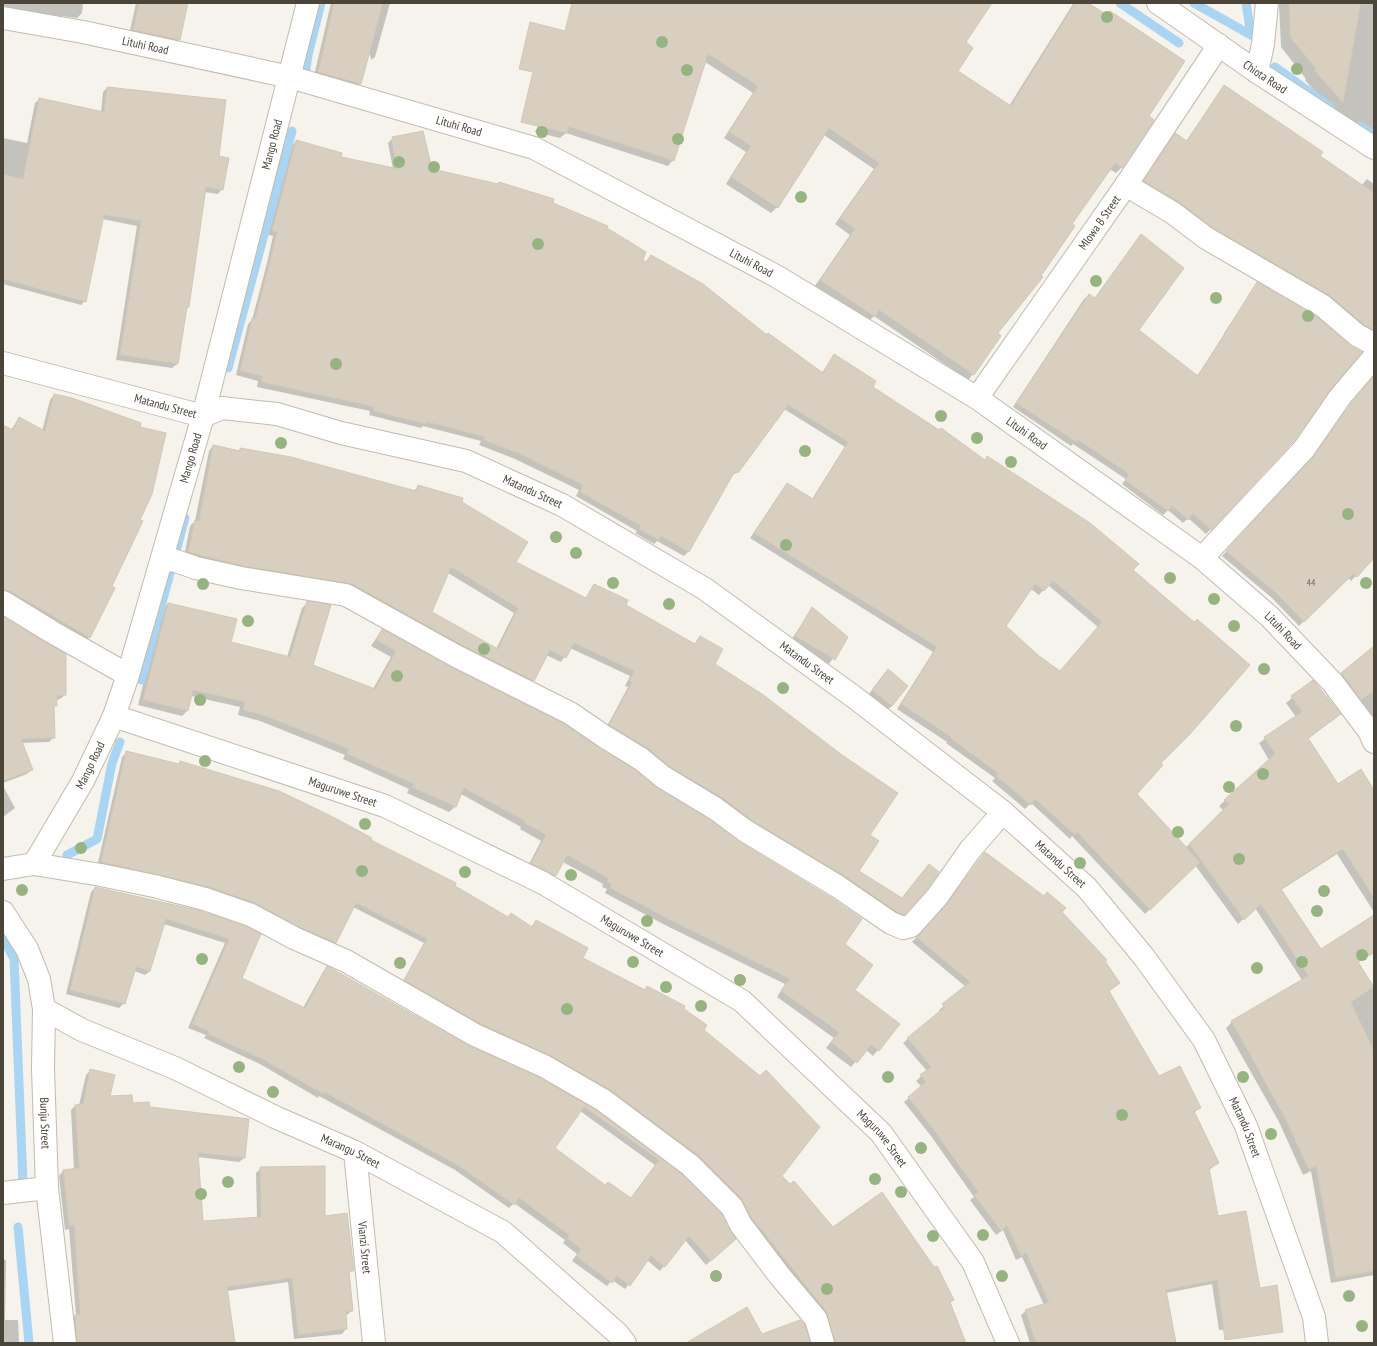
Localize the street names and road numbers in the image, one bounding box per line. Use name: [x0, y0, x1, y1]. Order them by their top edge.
street label: Lituhi Road: [121, 33, 170, 57]
street label: Chiota Road: [1240, 57, 1290, 97]
street label: Lituhi Road: [434, 112, 484, 139]
street label: Mango Road: [258, 118, 285, 171]
street label: Mlowa B Street: [1075, 192, 1124, 253]
street label: Lituhi Road: [727, 245, 776, 280]
street label: Matandu Street: [133, 390, 199, 421]
street label: Lituhi Road: [1003, 413, 1050, 453]
street label: Mango Road: [176, 431, 205, 485]
street label: Matandu Street: [501, 471, 566, 511]
street label: Lituhi Road: [1262, 608, 1305, 652]
street label: Matandu Street: [777, 638, 838, 688]
street label: Mango Road: [72, 739, 108, 792]
street label: Maguruwe Street: [307, 773, 379, 810]
street label: Matandu Street: [1032, 837, 1090, 891]
street label: Maguruwe Street: [598, 911, 667, 960]
street label: Matandu Street: [1226, 1094, 1265, 1160]
street label: Bunju Street: [37, 1097, 54, 1150]
street label: Maguruwe Street: [854, 1106, 911, 1170]
street label: Marangu Street: [319, 1130, 383, 1171]
street label: Vianzi Street: [355, 1220, 375, 1275]

